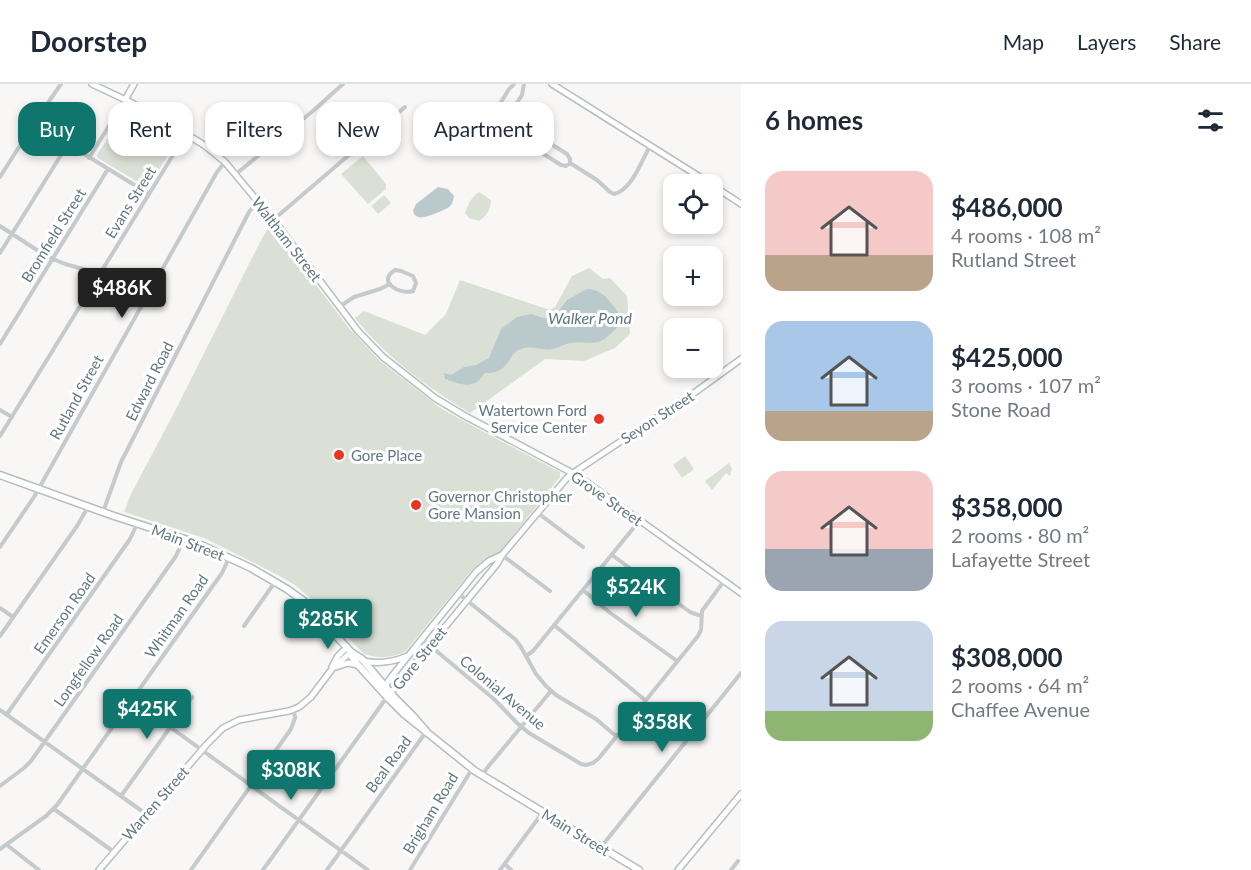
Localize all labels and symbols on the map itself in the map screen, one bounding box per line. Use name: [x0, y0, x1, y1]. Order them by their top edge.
street label: Evans Street: [101, 162, 160, 241]
street label: Bromfield Street: [17, 184, 89, 285]
street label: Waltham Street: [248, 193, 326, 285]
pin: $486K: [80, 268, 164, 319]
water label: Walker Pond: [548, 308, 632, 327]
street label: Edward Road: [121, 338, 177, 424]
street label: Rutland Street: [45, 351, 107, 442]
street label: Seyon Street: [617, 386, 697, 447]
place label: Watertown Ford Service Center: [479, 401, 588, 436]
marker: Watertown Ford Service Center: [592, 412, 606, 426]
place label: Gore Place: [351, 446, 422, 464]
marker: Gore Place: [332, 448, 346, 462]
street label: Grove Street: [568, 467, 647, 530]
place label: Governor Christopher Gore Mansion: [428, 487, 572, 522]
marker: Governor Christopher Gore Mansion: [409, 498, 423, 512]
street label: Main Street: [149, 520, 227, 564]
pin: $524K: [594, 567, 678, 618]
street label: Emerson Road: [29, 569, 99, 657]
street label: Whitman Road: [140, 571, 212, 661]
pin: $285K: [286, 599, 370, 650]
street label: Longfellow Road: [49, 610, 127, 710]
street label: Gore Street: [388, 622, 450, 693]
street label: Colonial Avenue: [456, 651, 550, 733]
pin: $425K: [105, 689, 189, 740]
pin: $358K: [620, 702, 704, 753]
street label: Beal Road: [361, 732, 415, 796]
pin: $308K: [249, 750, 333, 801]
street label: Warren Street: [118, 762, 192, 844]
street label: Brigham Road: [399, 769, 461, 857]
street label: Main Street: [539, 805, 614, 860]

